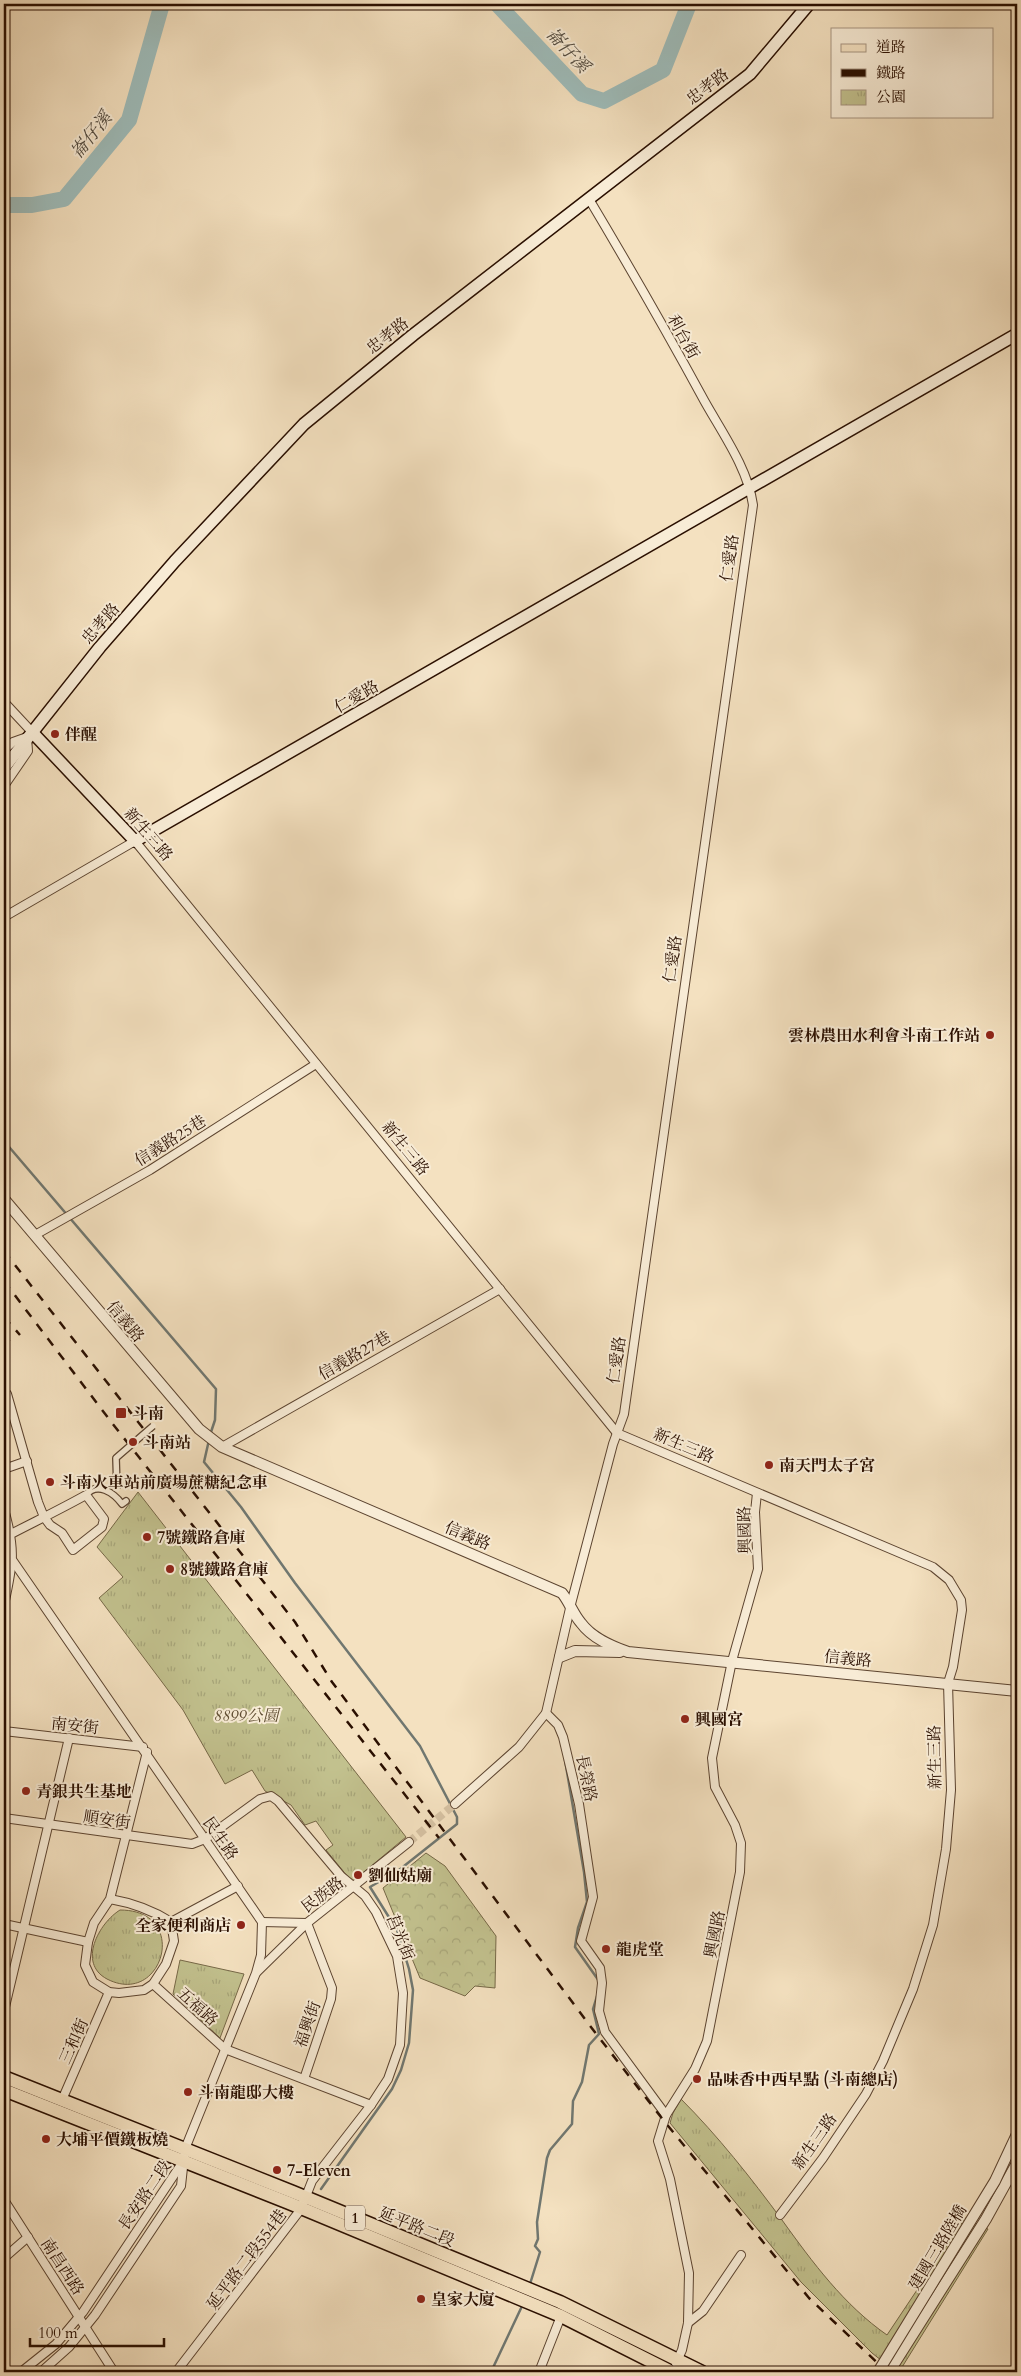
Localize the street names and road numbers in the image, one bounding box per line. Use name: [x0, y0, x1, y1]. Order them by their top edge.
street label: 忠孝路: [682, 64, 733, 110]
street label: 利台街: [662, 310, 704, 363]
street label: 忠孝路: [362, 312, 413, 359]
street label: 仁愛路: [716, 533, 744, 583]
street label: 忠孝路: [77, 598, 125, 649]
street label: 仁愛路: [330, 675, 383, 718]
street label: 新生三路: [119, 803, 178, 866]
street label: 仁愛路: [659, 934, 687, 984]
street label: 信義路25巷: [131, 1110, 210, 1171]
street label: 新生三路: [377, 1117, 434, 1180]
street label: 信義路: [101, 1296, 149, 1347]
street label: 信義路27巷: [314, 1326, 395, 1385]
street label: 仁愛路: [603, 1335, 631, 1385]
street label: 新生三路: [650, 1423, 717, 1469]
street label: 興國路: [734, 1506, 756, 1554]
street label: 信義路: [441, 1516, 494, 1555]
street label: 信義路: [823, 1646, 873, 1672]
street label: 南安街: [50, 1713, 100, 1739]
street label: 新生三路: [923, 1725, 947, 1789]
street label: 長榮路: [570, 1752, 602, 1804]
street label: 順安街: [82, 1806, 132, 1834]
street label: 民生路: [197, 1813, 243, 1865]
street label: 民族路: [297, 1872, 348, 1918]
street label: 興國路: [700, 1909, 730, 1960]
street label: 莒光街: [381, 1911, 419, 1964]
street label: 五福路: [172, 1983, 223, 2031]
street label: 福興街: [290, 1998, 326, 2051]
street label: 三和街: [54, 2015, 94, 2068]
street label: 新生三路: [787, 2109, 842, 2174]
street label: 長安路二段: [113, 2156, 176, 2235]
street label: 建國三路陸橋: [904, 2201, 972, 2294]
street label: 延平路二段: [375, 2202, 458, 2252]
street label: 延平路二段554巷: [202, 2205, 292, 2314]
road number: 1: [345, 2206, 365, 2230]
street label: 南昌西路: [36, 2234, 89, 2299]

